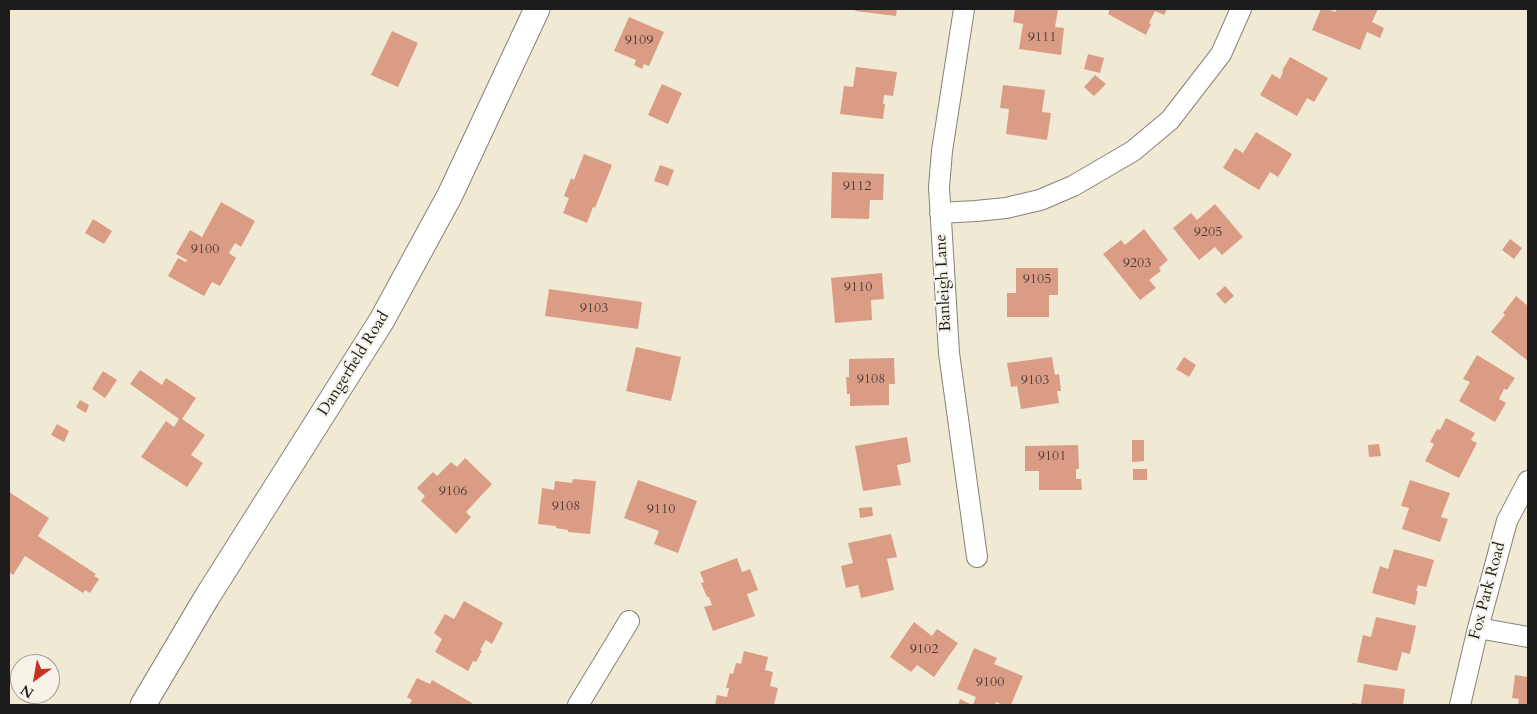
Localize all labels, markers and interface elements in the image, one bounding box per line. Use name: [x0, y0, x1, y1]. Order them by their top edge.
house number: 9111: [1028, 30, 1056, 46]
house number: 9109: [625, 33, 653, 49]
house number: 9112: [843, 179, 871, 195]
house number: 9205: [1194, 225, 1222, 241]
street label: Banleigh Lane: [932, 234, 956, 332]
house number: 9100: [191, 242, 219, 258]
house number: 9203: [1123, 256, 1151, 272]
house number: 9105: [1023, 272, 1051, 288]
house number: 9110: [844, 280, 872, 296]
house number: 9103: [580, 301, 608, 317]
street label: Dangerfield Road: [314, 308, 394, 420]
house number: 9108: [857, 372, 885, 388]
house number: 9103: [1021, 373, 1049, 389]
house number: 9101: [1038, 449, 1066, 465]
house number: 9106: [439, 484, 467, 500]
house number: 9108: [552, 499, 580, 515]
house number: 9110: [647, 502, 675, 518]
street label: Fox Park Road: [1466, 540, 1510, 642]
house number: 9102: [910, 642, 938, 658]
north arrow: [10, 654, 60, 704]
house number: 9100: [976, 675, 1004, 691]
text: N: [17, 680, 38, 703]

